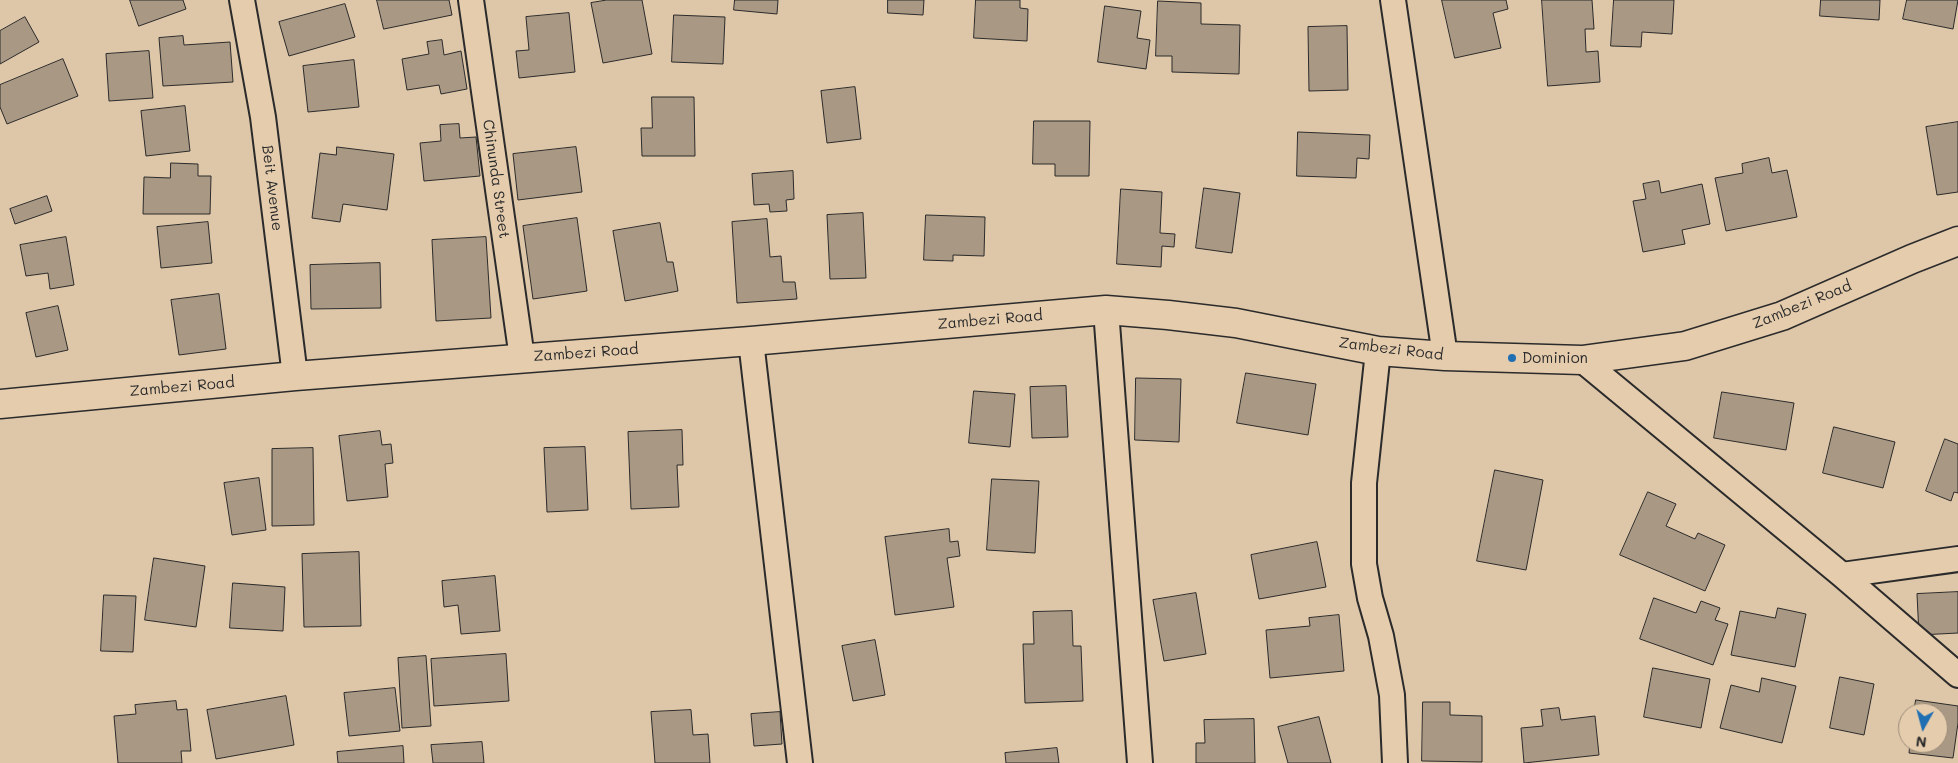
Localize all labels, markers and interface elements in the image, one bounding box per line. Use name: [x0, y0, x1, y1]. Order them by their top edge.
street label: Chinunda Street: [479, 118, 513, 240]
street label: Beit Avenue: [258, 144, 286, 232]
street label: Zambezi Road: [1750, 277, 1854, 333]
street label: Zambezi Road: [937, 306, 1043, 334]
street label: Zambezi Road: [1338, 334, 1444, 364]
street label: Zambezi Road: [533, 340, 639, 366]
place label: Dominion: [1522, 349, 1588, 367]
marker: Dominion: [1506, 352, 1518, 364]
street label: Zambezi Road: [129, 373, 235, 401]
north arrow: [1898, 703, 1948, 753]
text: N: [1915, 732, 1928, 752]

